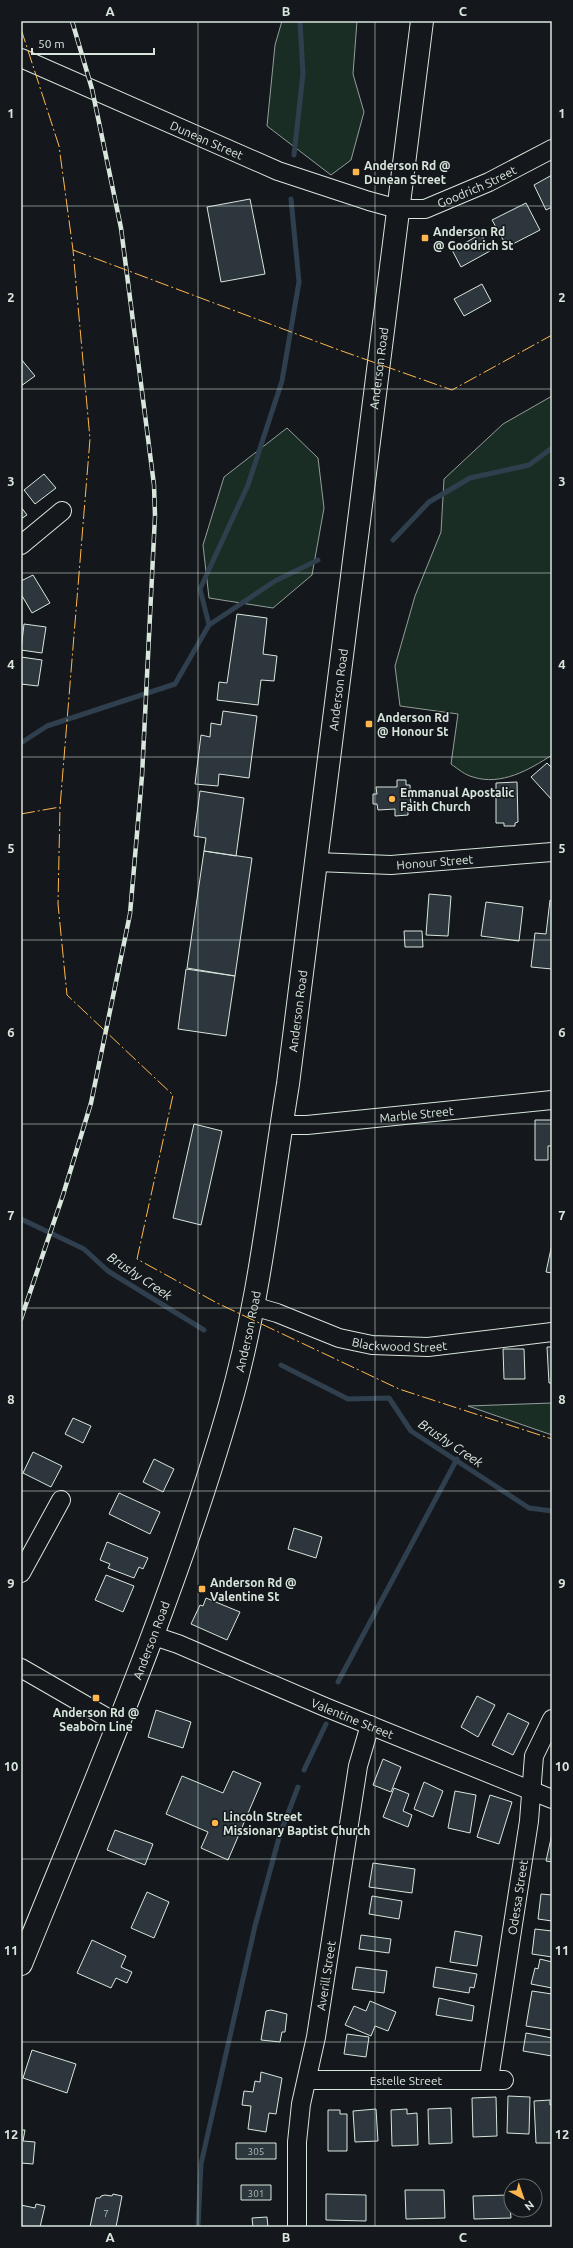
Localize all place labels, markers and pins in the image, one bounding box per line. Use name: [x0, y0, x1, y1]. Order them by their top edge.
place label: Anderson Rd @ Dunean Street: [364, 159, 451, 186]
marker: Anderson Rd @ Dunean Street: [351, 167, 361, 177]
place label: Anderson Rd @ Goodrich St: [433, 225, 513, 252]
marker: Anderson Rd @ Goodrich St: [420, 233, 430, 243]
place label: Anderson Rd @ Honour St: [377, 711, 449, 738]
marker: Anderson Rd @ Honour St: [364, 719, 374, 729]
place label: Emmanual Apostalic Faith Church: [400, 786, 514, 813]
marker: Emmanual Apostalic Faith Church: [387, 794, 397, 804]
place label: Anderson Rd @ Valentine St: [210, 1576, 297, 1603]
marker: Anderson Rd @ Valentine St: [197, 1584, 207, 1594]
marker: Anderson Rd @ Seaborn Line: [91, 1693, 101, 1703]
place label: Anderson Rd @ Seaborn Line: [53, 1706, 139, 1733]
place label: Lincoln Street Missionary Baptist Church: [223, 1810, 370, 1837]
marker: Lincoln Street Missionary Baptist Church: [210, 1818, 220, 1828]

